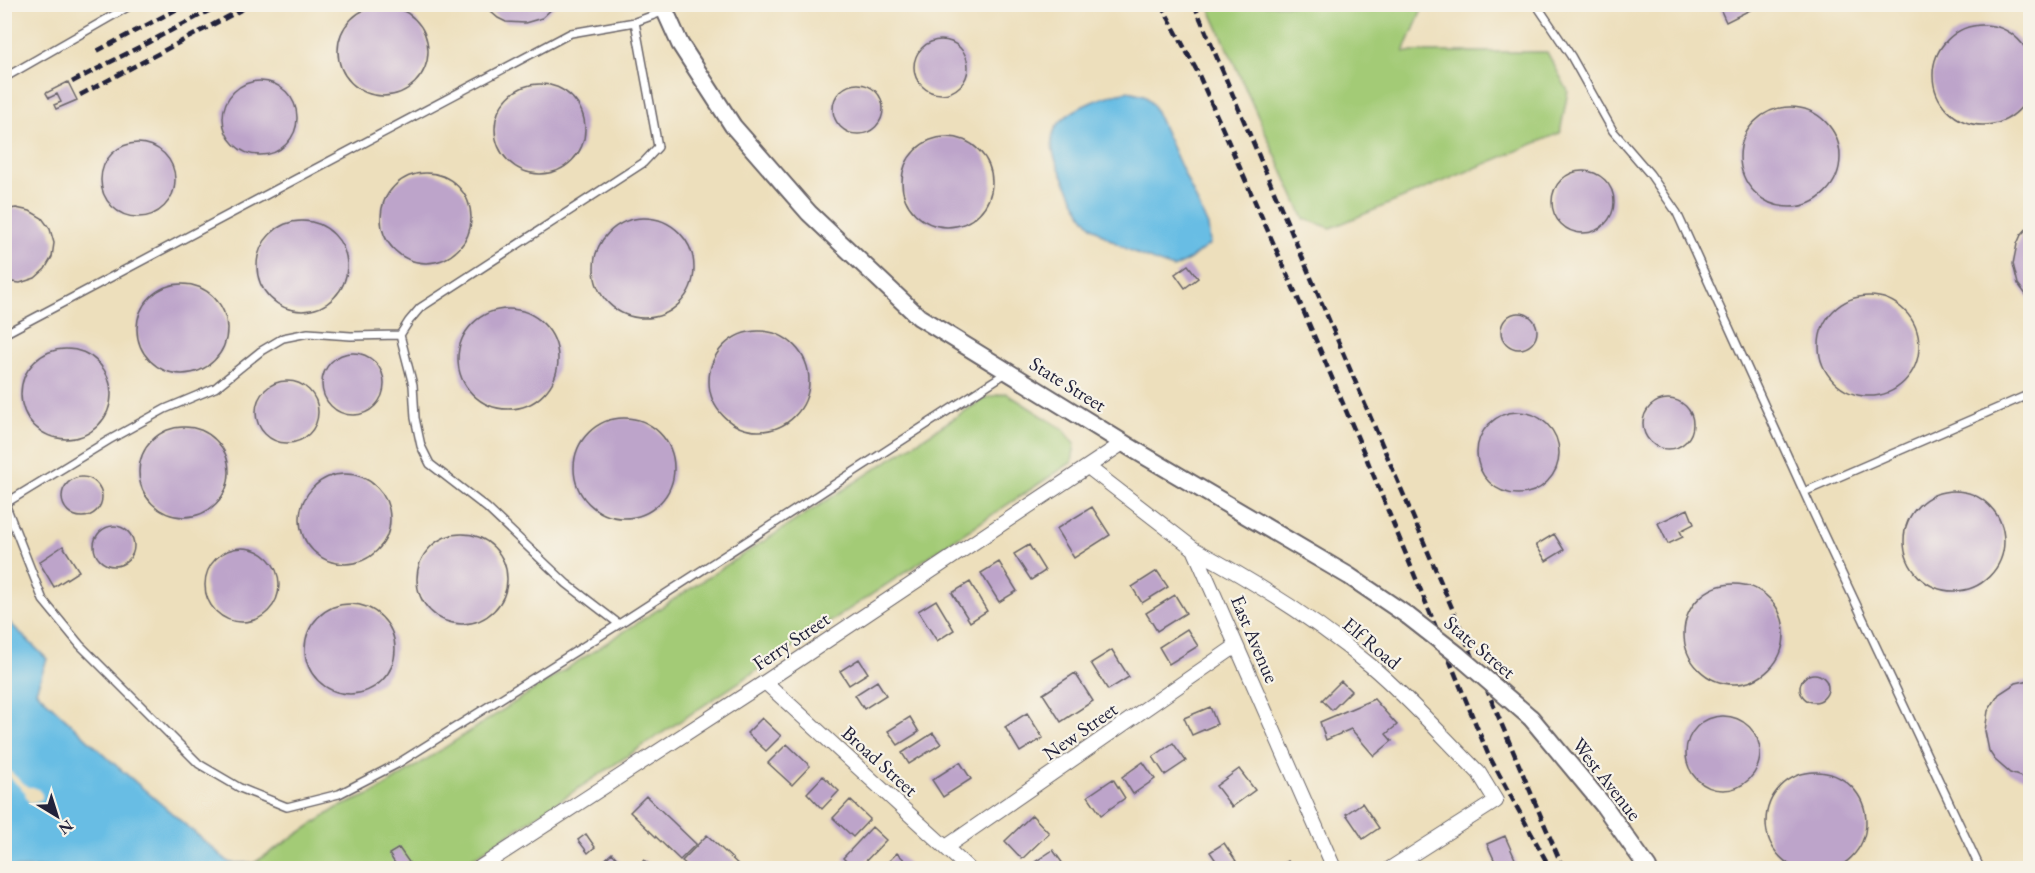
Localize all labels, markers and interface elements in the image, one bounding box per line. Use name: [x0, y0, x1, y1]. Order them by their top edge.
street label: State Street: [1025, 350, 1112, 418]
street label: East Avenue: [1225, 591, 1285, 687]
street label: Ferry Street: [747, 605, 835, 676]
street label: State Street: [1439, 610, 1522, 685]
street label: Elf Road: [1337, 611, 1407, 675]
street label: New Street: [1038, 695, 1123, 766]
street label: Broad Street: [836, 720, 924, 803]
street label: West Avenue: [1567, 732, 1648, 826]
north arrow: [27, 786, 87, 846]
text: N: [54, 815, 77, 840]

